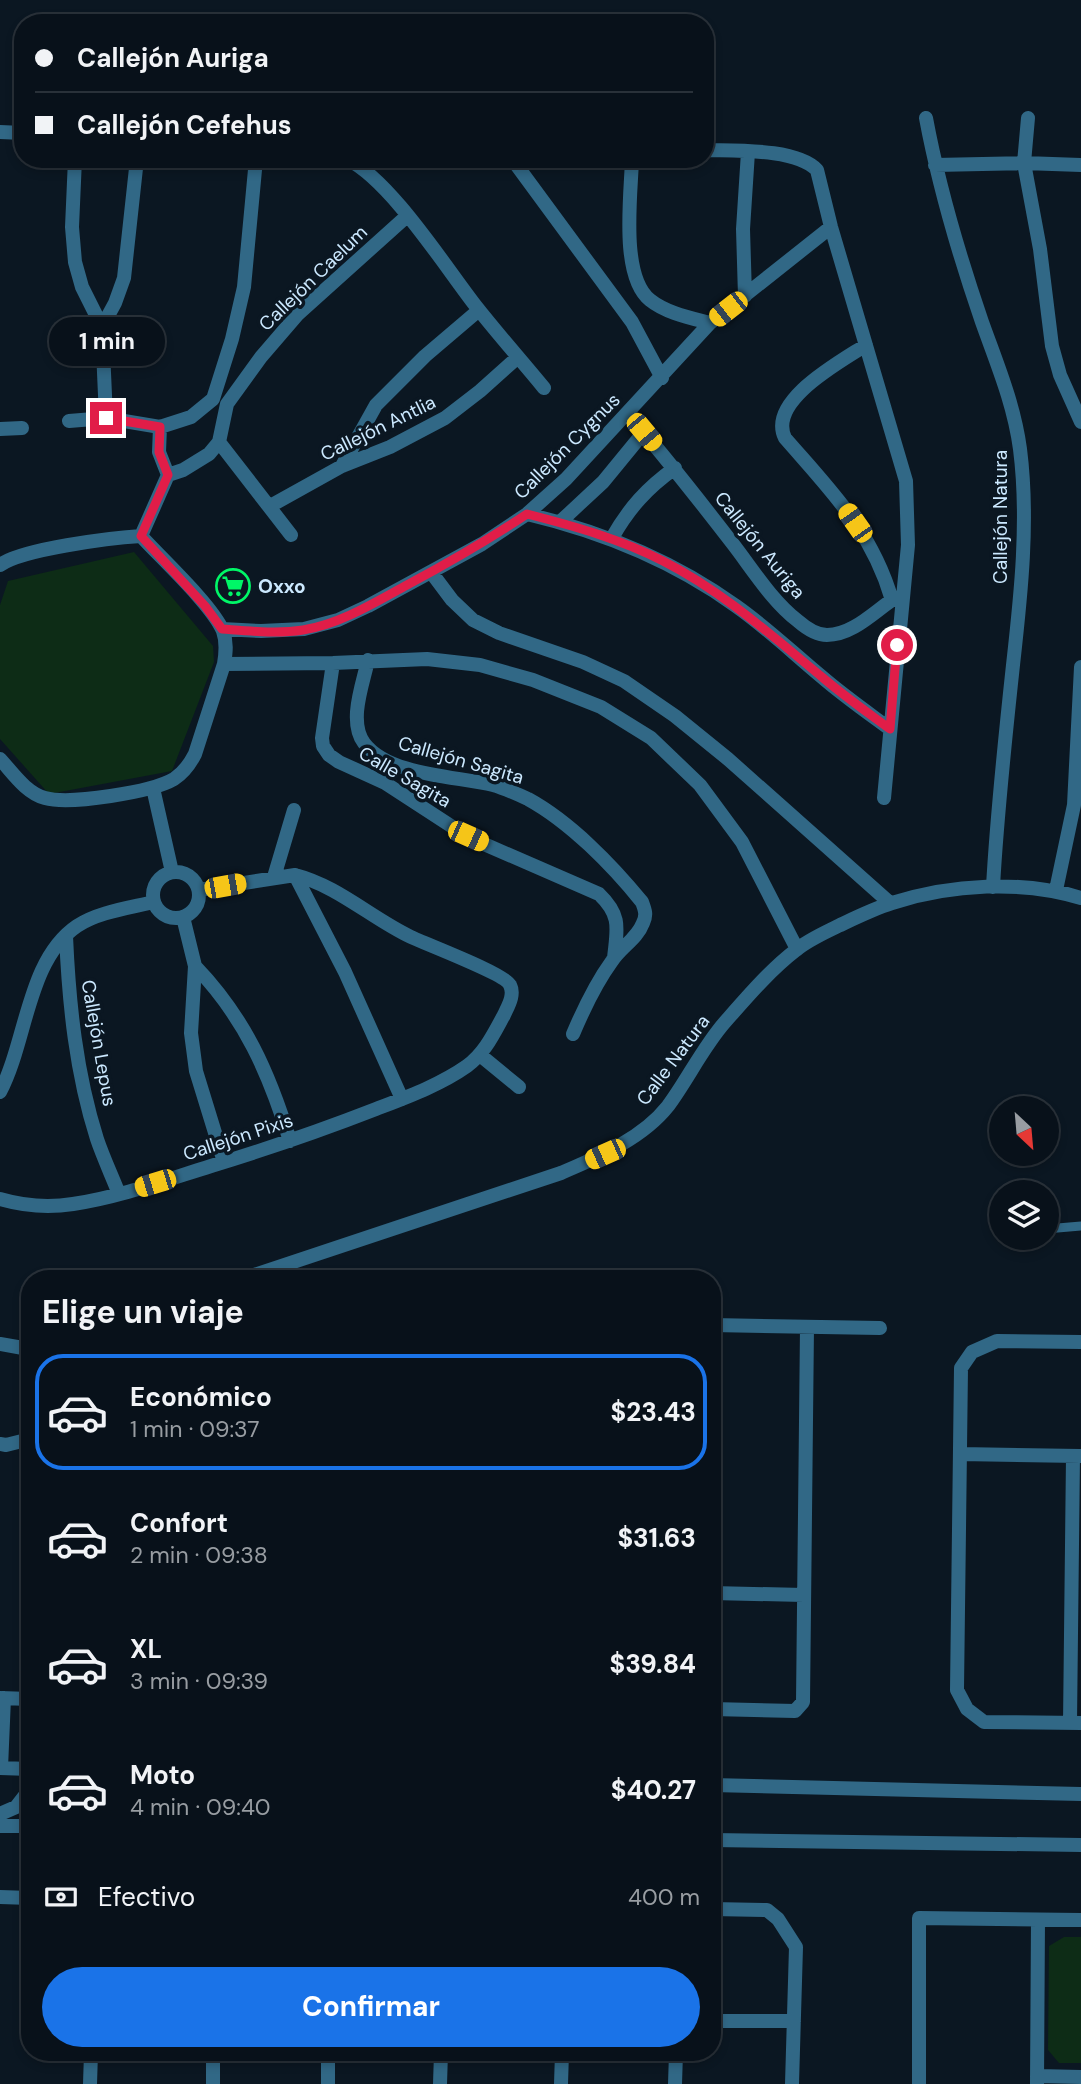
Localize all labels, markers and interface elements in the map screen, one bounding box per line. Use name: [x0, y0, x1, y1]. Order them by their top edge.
text: Callejón Auriga: [77, 41, 269, 75]
text: Callejón Cefehus: [77, 108, 292, 142]
street label: Callejón Caelum: [253, 220, 373, 336]
car: [705, 288, 752, 330]
callout: 1 min: [48, 316, 164, 366]
text: 1 min: [79, 326, 135, 356]
street label: Callejón Cygnus: [508, 387, 626, 505]
street label: Callejón Antlia: [316, 389, 440, 467]
route end: [90, 402, 122, 434]
car: [623, 409, 666, 455]
street label: Callejón Natura: [988, 450, 1013, 584]
street label: Callejón Auriga: [709, 486, 811, 604]
car: [835, 500, 876, 546]
supermarket icon: Oxxo: [214, 567, 252, 605]
place label: Oxxo: [258, 574, 306, 599]
route start: [881, 629, 913, 661]
street label: Callejón Sagita: [395, 730, 527, 790]
street label: Calle Sagita: [354, 741, 456, 813]
car: [445, 818, 492, 854]
car: [203, 872, 248, 900]
street label: Callejón Lepus: [76, 978, 122, 1108]
street label: Calle Natura: [631, 1010, 715, 1110]
north arrow: [989, 1096, 1059, 1166]
map controls: [989, 1096, 1059, 1250]
street label: Callejón Pixis: [180, 1107, 296, 1167]
car: [582, 1136, 629, 1172]
car: [132, 1167, 179, 1199]
button: layers: [989, 1180, 1059, 1250]
text: Elige un viaje: [42, 1291, 244, 1333]
text: Económico: [130, 1380, 272, 1414]
icon: car: [46, 1381, 109, 1444]
text: $23.43: [610, 1395, 696, 1429]
text: 1 min · 09:37: [130, 1414, 260, 1444]
text: Confort: [130, 1506, 228, 1540]
icon: car: [46, 1507, 109, 1570]
text: $31.63: [617, 1521, 696, 1555]
text: 2 min · 09:38: [130, 1540, 268, 1570]
text: XL: [130, 1632, 162, 1666]
icon: car: [46, 1633, 109, 1696]
text: $39.84: [610, 1647, 696, 1681]
text: 3 min · 09:39: [130, 1666, 268, 1696]
text: Moto: [130, 1758, 195, 1792]
icon: car: [46, 1759, 109, 1822]
text: $40.27: [611, 1773, 696, 1807]
text: 4 min · 09:40: [130, 1792, 271, 1822]
icon: cash: [42, 1878, 80, 1916]
text: Efectivo: [98, 1880, 195, 1914]
text: 400 m: [628, 1882, 700, 1912]
button: Confirmar: [42, 1967, 700, 2047]

